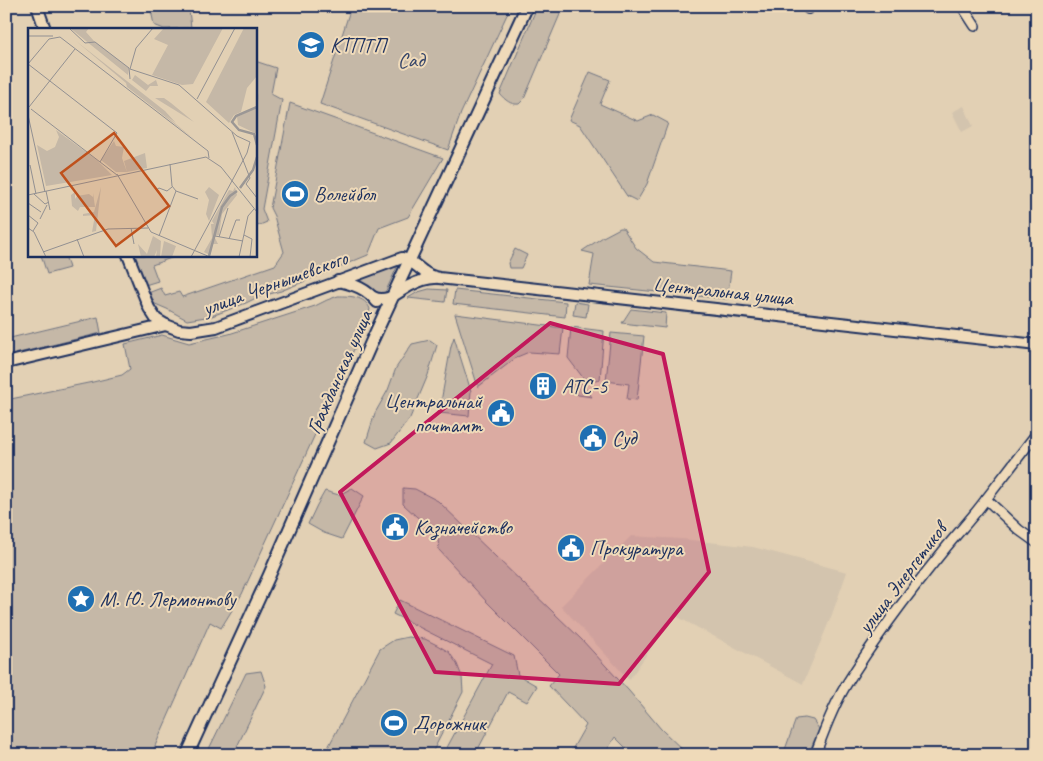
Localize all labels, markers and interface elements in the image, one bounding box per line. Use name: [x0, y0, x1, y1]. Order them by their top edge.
inset map: [28, 28, 256, 256]
school or university icon: КТПТП: [296, 30, 326, 60]
place label: КТПТП: [330, 32, 388, 58]
park label: Сад: [398, 47, 427, 73]
sports icon: Волейбол: [280, 179, 310, 209]
place label: Волейбол: [314, 181, 377, 207]
street label: улица Чернышевского: [197, 244, 353, 322]
street label: Центральная улица: [652, 271, 796, 311]
street label: Гражданская улица: [300, 304, 379, 438]
building icon: АТС-5: [528, 371, 558, 401]
place label: АТС-5: [562, 373, 609, 399]
place label: Центральнай почтамт: [385, 388, 483, 438]
public building icon: Центральнай почтамт: [486, 398, 516, 428]
public building icon: Суд: [578, 423, 608, 453]
place label: Суд: [612, 425, 639, 451]
public building icon: Казначейство: [380, 512, 410, 542]
place label: Казначейство: [414, 514, 513, 541]
street label: улица Энергетиков: [851, 514, 955, 640]
public building icon: Прокуратура: [556, 533, 586, 563]
place label: Прокуратура: [590, 535, 684, 561]
place icon: М. Ю. Лермонтову: [66, 584, 96, 614]
place label: М. Ю. Лермонтову: [100, 586, 237, 612]
sports icon: Дорожник: [379, 708, 409, 738]
place label: Дорожник: [413, 710, 488, 736]

